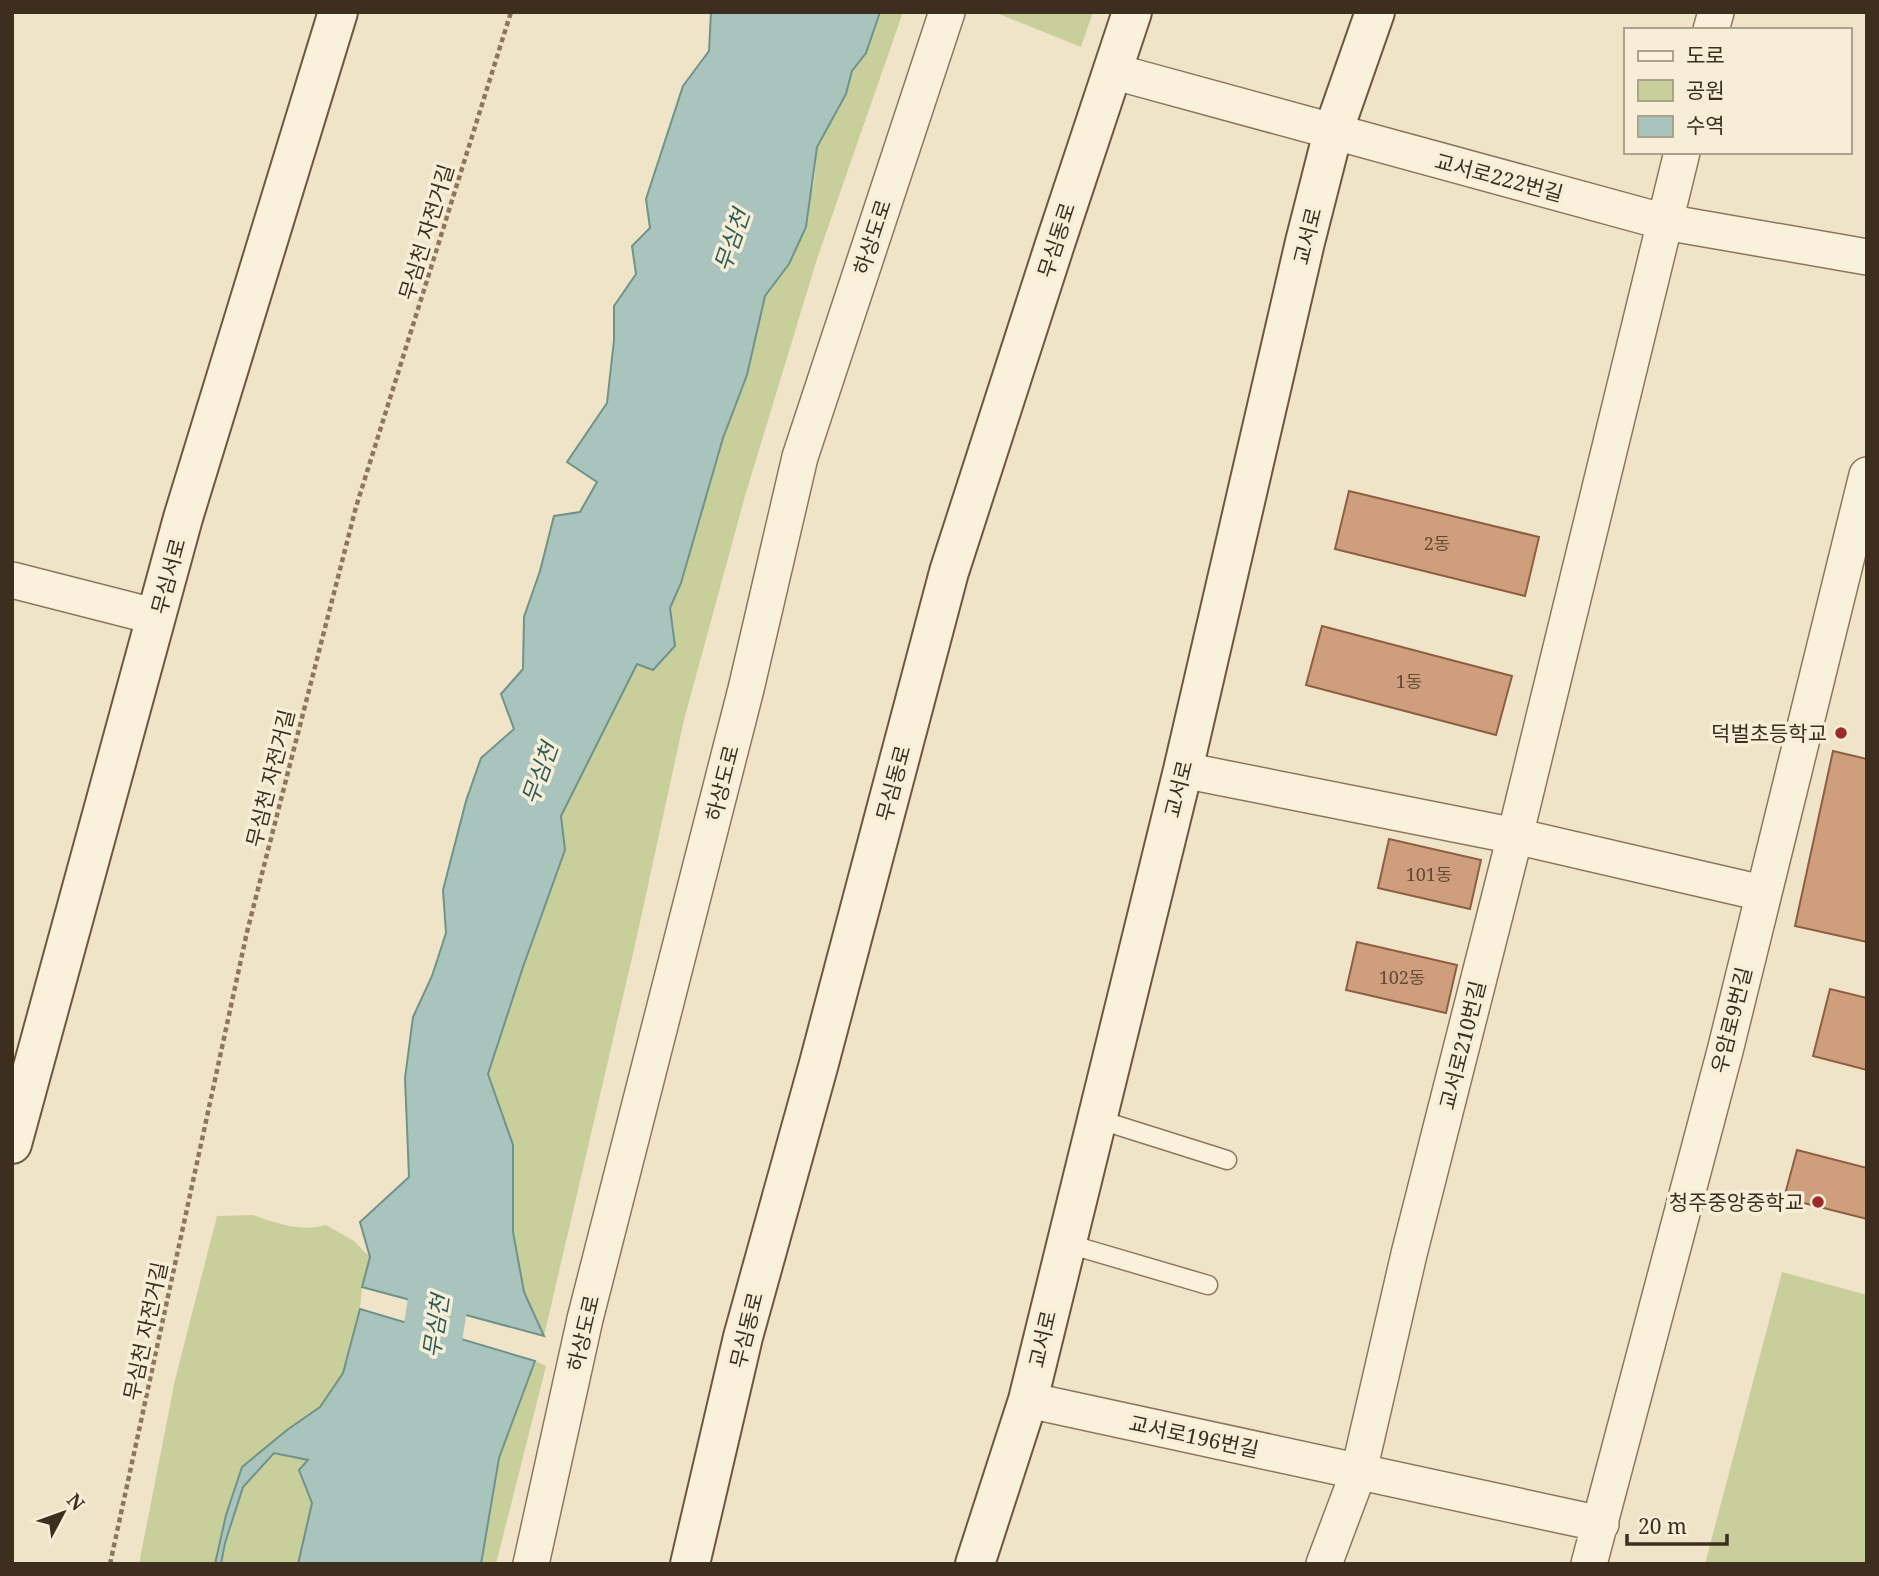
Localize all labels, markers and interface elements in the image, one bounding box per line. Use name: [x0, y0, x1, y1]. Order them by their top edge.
legend: [1624, 28, 1851, 154]
text: 도로: [1686, 41, 1725, 69]
text: 공원: [1686, 76, 1725, 104]
text: 수역: [1686, 111, 1725, 139]
street label: 교서로222번길: [1432, 146, 1566, 208]
street label: 무심천 자전거길: [392, 161, 460, 303]
street label: 하상도로: [847, 196, 897, 278]
street label: 무심동로: [1031, 199, 1081, 281]
water label: 무심천: [706, 202, 757, 275]
street label: 교서로: [1286, 204, 1328, 268]
house number: 2동: [1424, 531, 1450, 555]
street label: 무심서로: [144, 535, 192, 617]
house number: 1동: [1396, 669, 1422, 693]
street label: 무심천 자전거길: [239, 706, 301, 850]
place label: 덕벌초등학교: [1711, 719, 1827, 747]
marker: 덕벌초등학교: [1833, 725, 1849, 741]
water label: 무심천: [513, 735, 566, 808]
street label: 하상도로: [699, 742, 745, 824]
street label: 무심동로: [869, 742, 917, 824]
street label: 교서로: [1157, 757, 1199, 821]
house number: 101동: [1406, 862, 1452, 886]
street label: 우암로9번길: [1704, 964, 1758, 1076]
house number: 102동: [1379, 965, 1425, 989]
street label: 교서로210번길: [1432, 978, 1492, 1112]
place label: 청주중앙중학교: [1669, 1188, 1804, 1216]
marker: 청주중앙중학교: [1810, 1194, 1826, 1210]
street label: 무심천 자전거길: [117, 1259, 173, 1403]
water label: 무심천: [414, 1289, 456, 1360]
street label: 무심동로: [723, 1289, 769, 1371]
street label: 하상도로: [561, 1292, 605, 1374]
street label: 교서로: [1022, 1308, 1062, 1370]
street label: 교서로196번길: [1127, 1409, 1261, 1463]
north arrow: [28, 1478, 98, 1548]
text: N: [61, 1488, 91, 1516]
scale bar: [1627, 1502, 1727, 1546]
text: 20 m: [1638, 1512, 1687, 1540]

